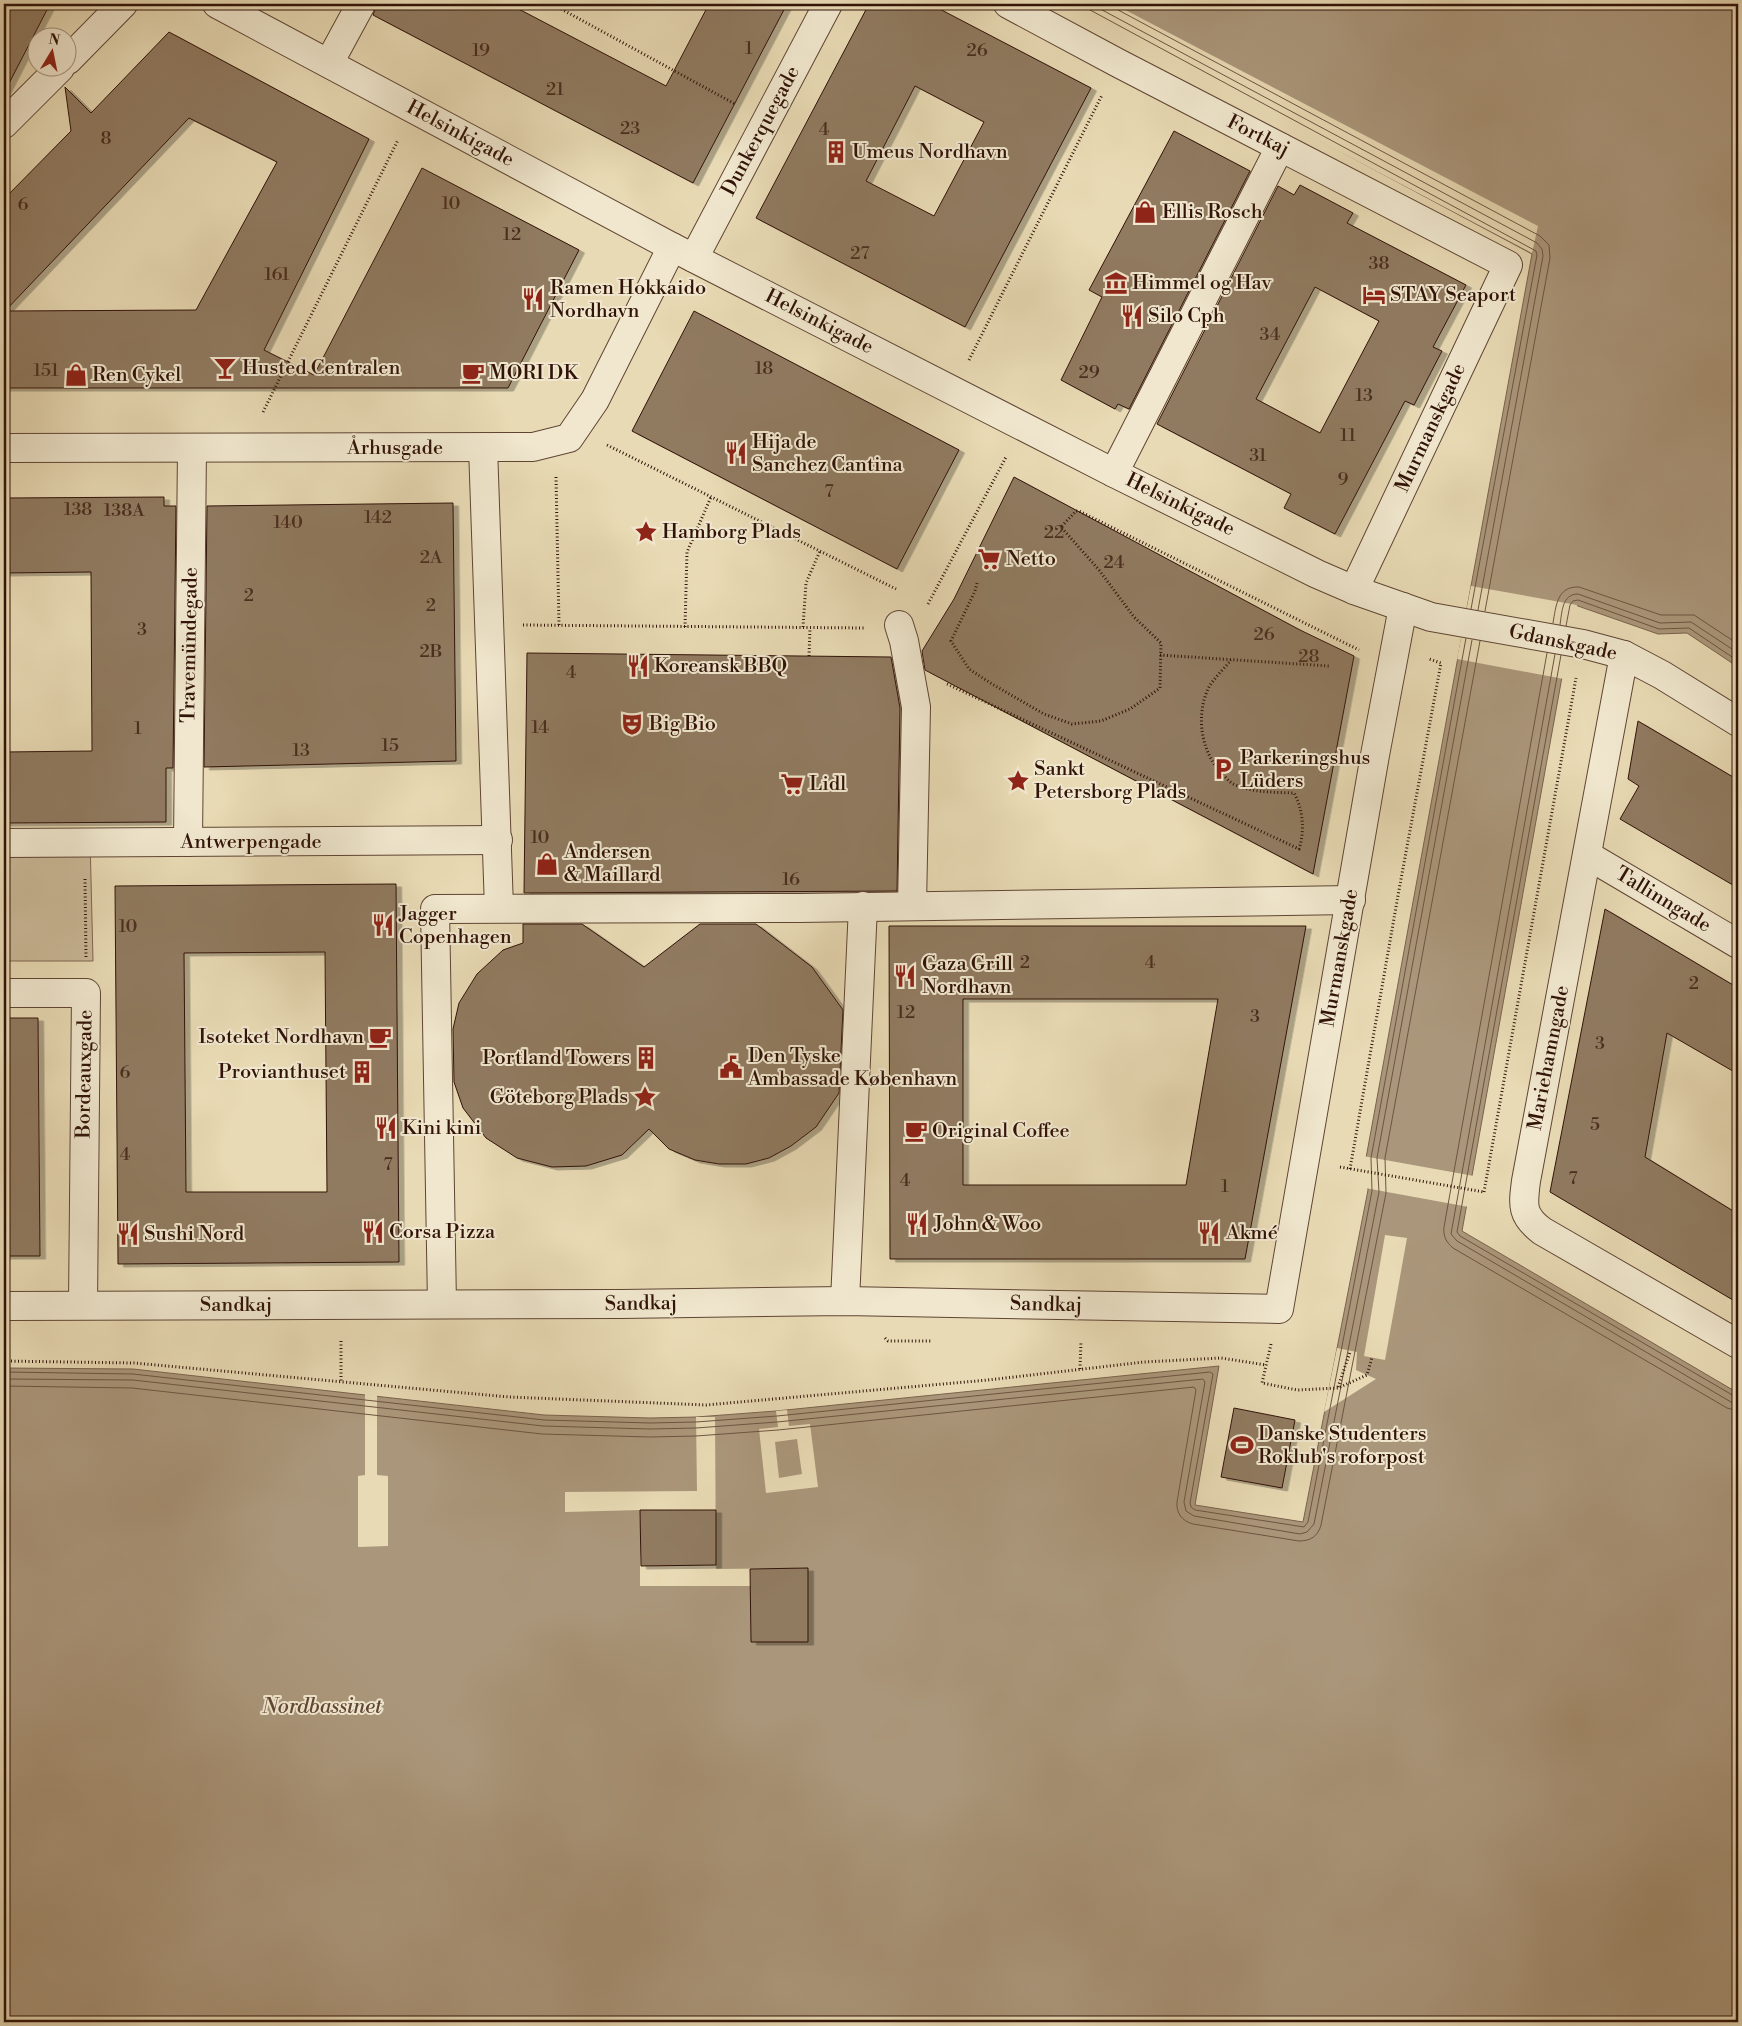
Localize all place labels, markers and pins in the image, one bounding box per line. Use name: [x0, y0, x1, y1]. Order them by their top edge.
building icon: Umeus Nordhavn: [823, 139, 849, 165]
place label: Umeus Nordhavn: [852, 140, 1008, 165]
shop icon: Ellis Rosch: [1132, 199, 1158, 225]
place label: Ellis Rosch: [1162, 200, 1263, 225]
museum icon: Himmel og Hav: [1103, 270, 1129, 296]
place label: Himmel og Hav: [1132, 271, 1272, 296]
place label: Ramen Hokkaido Nordhavn: [550, 276, 706, 324]
hotel icon: STAY Seaport: [1361, 282, 1387, 308]
place label: STAY Seaport: [1390, 283, 1516, 308]
restaurant icon: Ramen Hokkaido Nordhavn: [520, 286, 546, 312]
restaurant icon: Silo Cph: [1119, 303, 1145, 329]
place label: Silo Cph: [1148, 304, 1225, 329]
bar icon: Husted Centralen: [212, 355, 238, 381]
place label: Husted Centralen: [242, 356, 400, 381]
cafe icon: MORI DK: [460, 360, 486, 386]
place label: MORI DK: [489, 361, 579, 386]
shop icon: Ren Cykel: [63, 362, 89, 388]
place label: Ren Cykel: [92, 363, 181, 388]
place label: Hija de Sanchez Cantina: [752, 430, 904, 478]
restaurant icon: Hija de Sanchez Cantina: [723, 440, 749, 466]
place icon: Hamborg Plads: [633, 519, 659, 545]
place label: Hamborg Plads: [662, 520, 801, 545]
supermarket icon: Netto: [976, 546, 1002, 572]
place label: Netto: [1006, 547, 1056, 572]
restaurant icon: Koreansk BBQ: [625, 653, 651, 679]
place label: Koreansk BBQ: [654, 654, 787, 679]
theatre icon: Big Bio: [619, 711, 645, 737]
place label: Big Bio: [648, 712, 716, 737]
place label: Parkeringshus Lüders: [1240, 746, 1370, 794]
parking icon: Parkeringshus Lüders: [1210, 756, 1236, 782]
place label: Sankt Petersborg Plads: [1034, 757, 1186, 805]
place icon: Sankt Petersborg Plads: [1005, 768, 1031, 794]
supermarket icon: Lidl: [779, 771, 805, 797]
place label: Lidl: [809, 772, 846, 797]
place label: Andersen & Maillard: [563, 840, 661, 888]
shop icon: Andersen & Maillard: [534, 851, 560, 877]
place label: Jagger Copenhagen: [398, 902, 512, 950]
restaurant icon: Jagger Copenhagen: [370, 912, 396, 938]
place label: Gaza Grill Nordhavn: [922, 952, 1013, 1000]
restaurant icon: Gaza Grill Nordhavn: [892, 963, 918, 989]
cafe icon: Isoteket Nordhavn: [367, 1024, 393, 1050]
place label: Isoteket Nordhavn: [199, 1025, 364, 1050]
place label: Den Tyske Ambassade København: [747, 1044, 957, 1092]
building icon: Portland Towers: [633, 1045, 659, 1071]
place label: Portland Towers: [482, 1046, 630, 1071]
public building icon: Den Tyske Ambassade København: [718, 1054, 744, 1080]
building icon: Provianthuset: [349, 1059, 375, 1085]
place label: Provianthuset: [218, 1060, 346, 1085]
place icon: Göteborg Plads: [632, 1084, 658, 1110]
place label: Göteborg Plads: [490, 1085, 628, 1110]
restaurant icon: Kini kini: [373, 1115, 399, 1141]
place label: Kini kini: [402, 1116, 482, 1141]
cafe icon: Original Coffee: [903, 1118, 929, 1144]
place label: Original Coffee: [932, 1119, 1070, 1144]
restaurant icon: John & Woo: [904, 1211, 930, 1237]
place label: John & Woo: [933, 1212, 1041, 1237]
restaurant icon: Corsa Pizza: [360, 1219, 386, 1245]
place label: Corsa Pizza: [389, 1220, 496, 1245]
restaurant icon: Akmé: [1196, 1220, 1222, 1246]
restaurant icon: Sushi Nord: [115, 1221, 141, 1247]
place label: Akmé: [1225, 1221, 1278, 1246]
place label: Sushi Nord: [144, 1222, 245, 1247]
place label: Danske Studenters Roklub's roforpost: [1258, 1422, 1427, 1470]
sports icon: Danske Studenters Roklub's roforpost: [1229, 1432, 1255, 1458]

